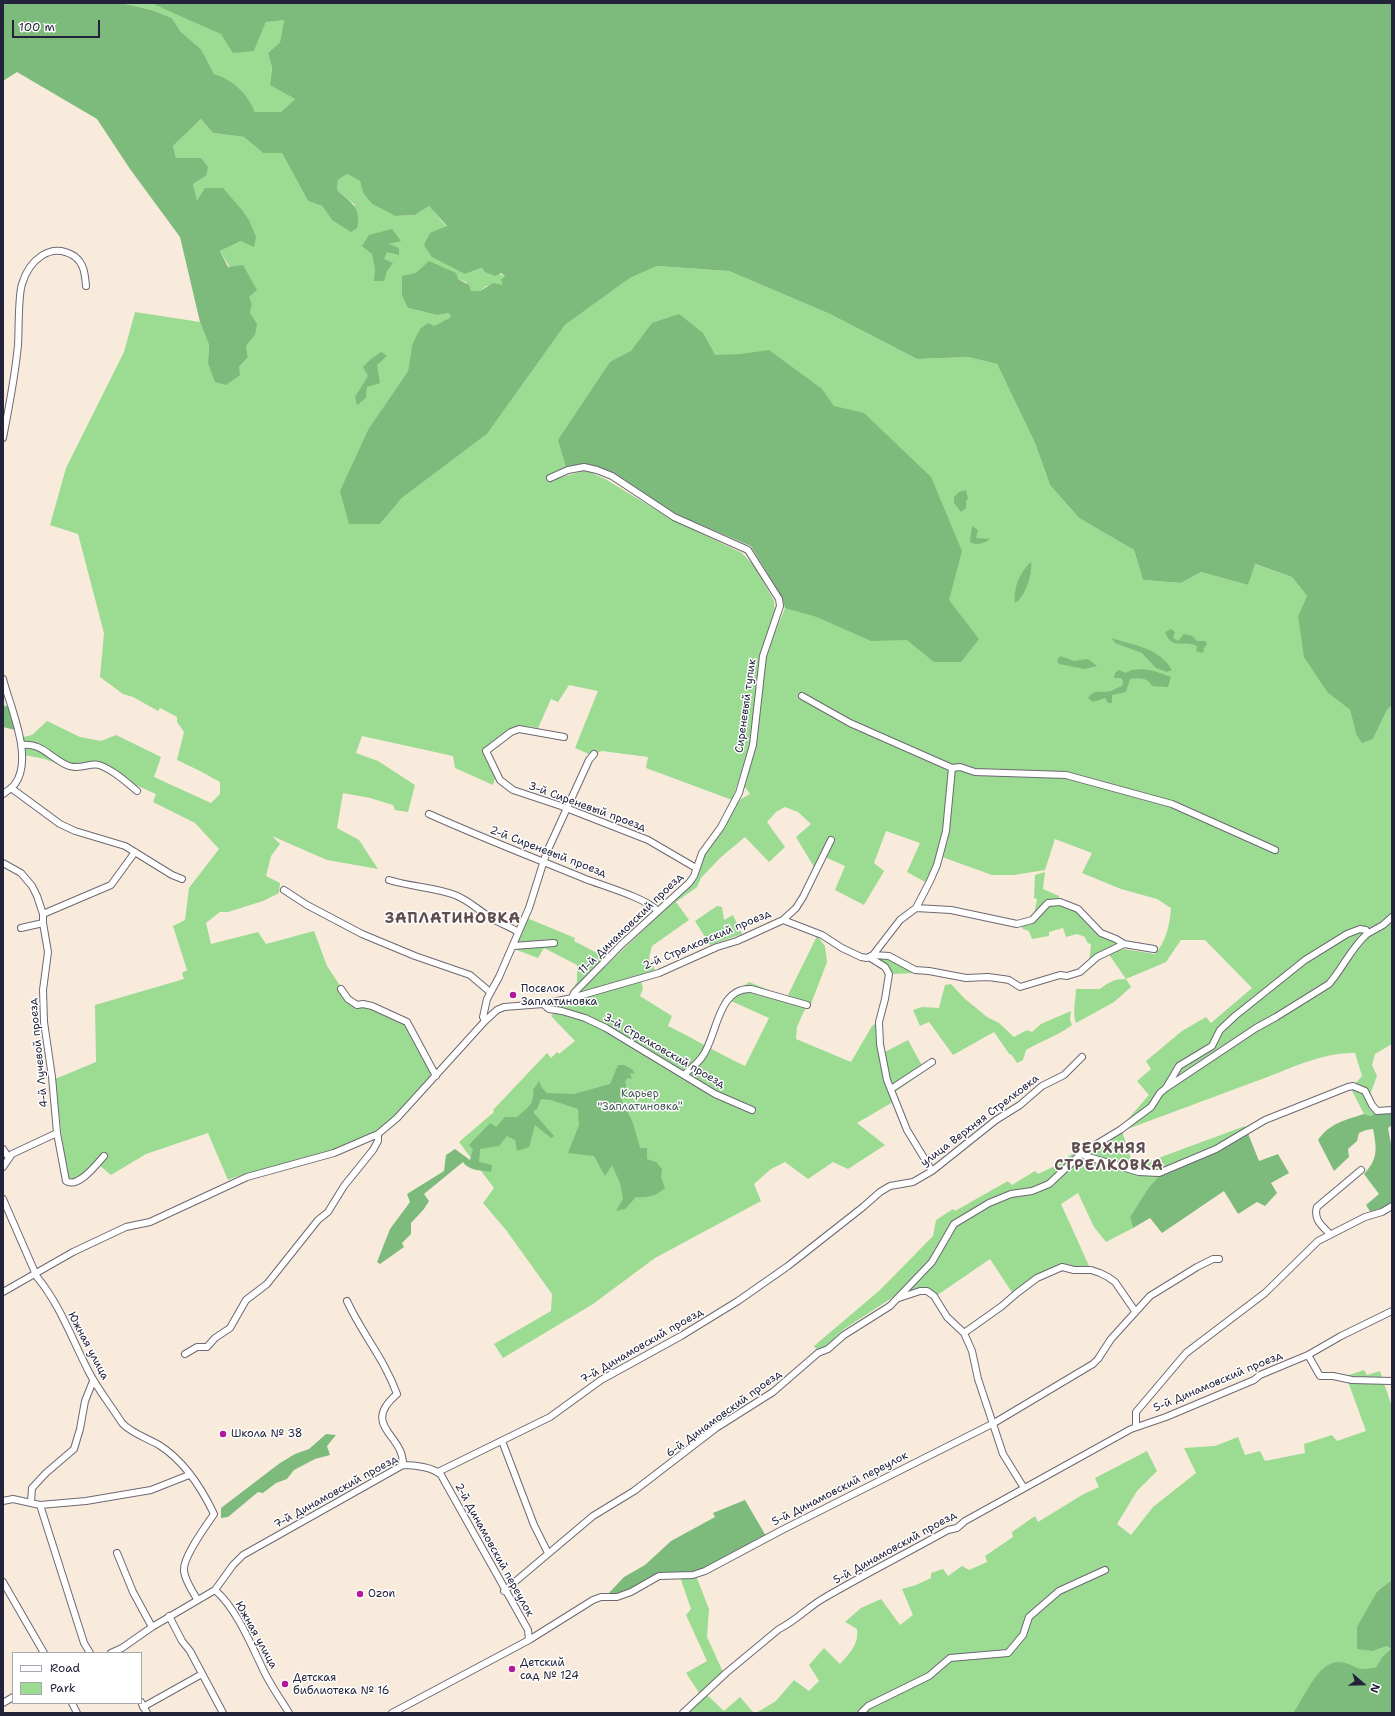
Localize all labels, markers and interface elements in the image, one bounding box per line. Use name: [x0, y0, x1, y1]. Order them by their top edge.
scale bar: [14, 12, 102, 38]
text: 100 m: [19, 19, 55, 35]
street label: Сиреневый тупик: [733, 658, 759, 754]
street label: 3-й Сиреневый проезд: [526, 780, 648, 834]
street label: 2-й Сиреневый проезд: [488, 824, 608, 880]
street label: 11-й Динамовский проезд: [576, 871, 686, 977]
street label: 2-й Стрелковский проезд: [641, 907, 773, 973]
district label: ЗАПЛАТИНОВКА: [385, 910, 521, 928]
place label: Поселок Заплатиновка: [521, 982, 597, 1008]
marker: Поселок Заплатиновка: [508, 990, 518, 1000]
street label: 4-й Лучевой проезд: [27, 998, 51, 1108]
street label: 3-й Стрелковский проезд: [601, 1011, 727, 1091]
street label: улица Верхняя Стрелковка: [918, 1072, 1042, 1170]
park label: Карьер "Заплатиновка": [597, 1087, 683, 1113]
district label: ВЕРХНЯЯ СТРЕЛКОВКА: [1054, 1140, 1164, 1175]
street label: 7-й Динамовский проезд: [578, 1305, 706, 1387]
street label: Южная улица: [65, 1310, 111, 1382]
street label: 5-й Динамовский проезд: [1152, 1349, 1284, 1415]
street label: 6-й Динамовский проезд: [664, 1368, 784, 1460]
place label: Школа № 38: [231, 1427, 303, 1441]
marker: Школа № 38: [218, 1429, 228, 1439]
street label: 5-й Динамовский переулок: [770, 1449, 910, 1529]
street label: 7-й Динамовский проезд: [272, 1452, 400, 1532]
street label: 2-й Динамовский переулок: [452, 1481, 536, 1619]
street label: 5-й Динамовский проезд: [831, 1509, 959, 1587]
place label: Ozon: [368, 1587, 395, 1601]
marker: Ozon: [355, 1589, 365, 1599]
street label: Южная улица: [232, 1599, 280, 1671]
legend: [12, 1652, 142, 1704]
place label: Детский сад № 124: [520, 1656, 579, 1682]
text: Road: [50, 1660, 80, 1676]
marker: Детский сад № 124: [507, 1664, 517, 1674]
north arrow: [1343, 1664, 1383, 1704]
place label: Детская библиотека № 16: [293, 1671, 389, 1697]
marker: Детская библиотека № 16: [280, 1679, 290, 1689]
text: Park: [50, 1680, 76, 1696]
text: N: [1366, 1682, 1383, 1695]

